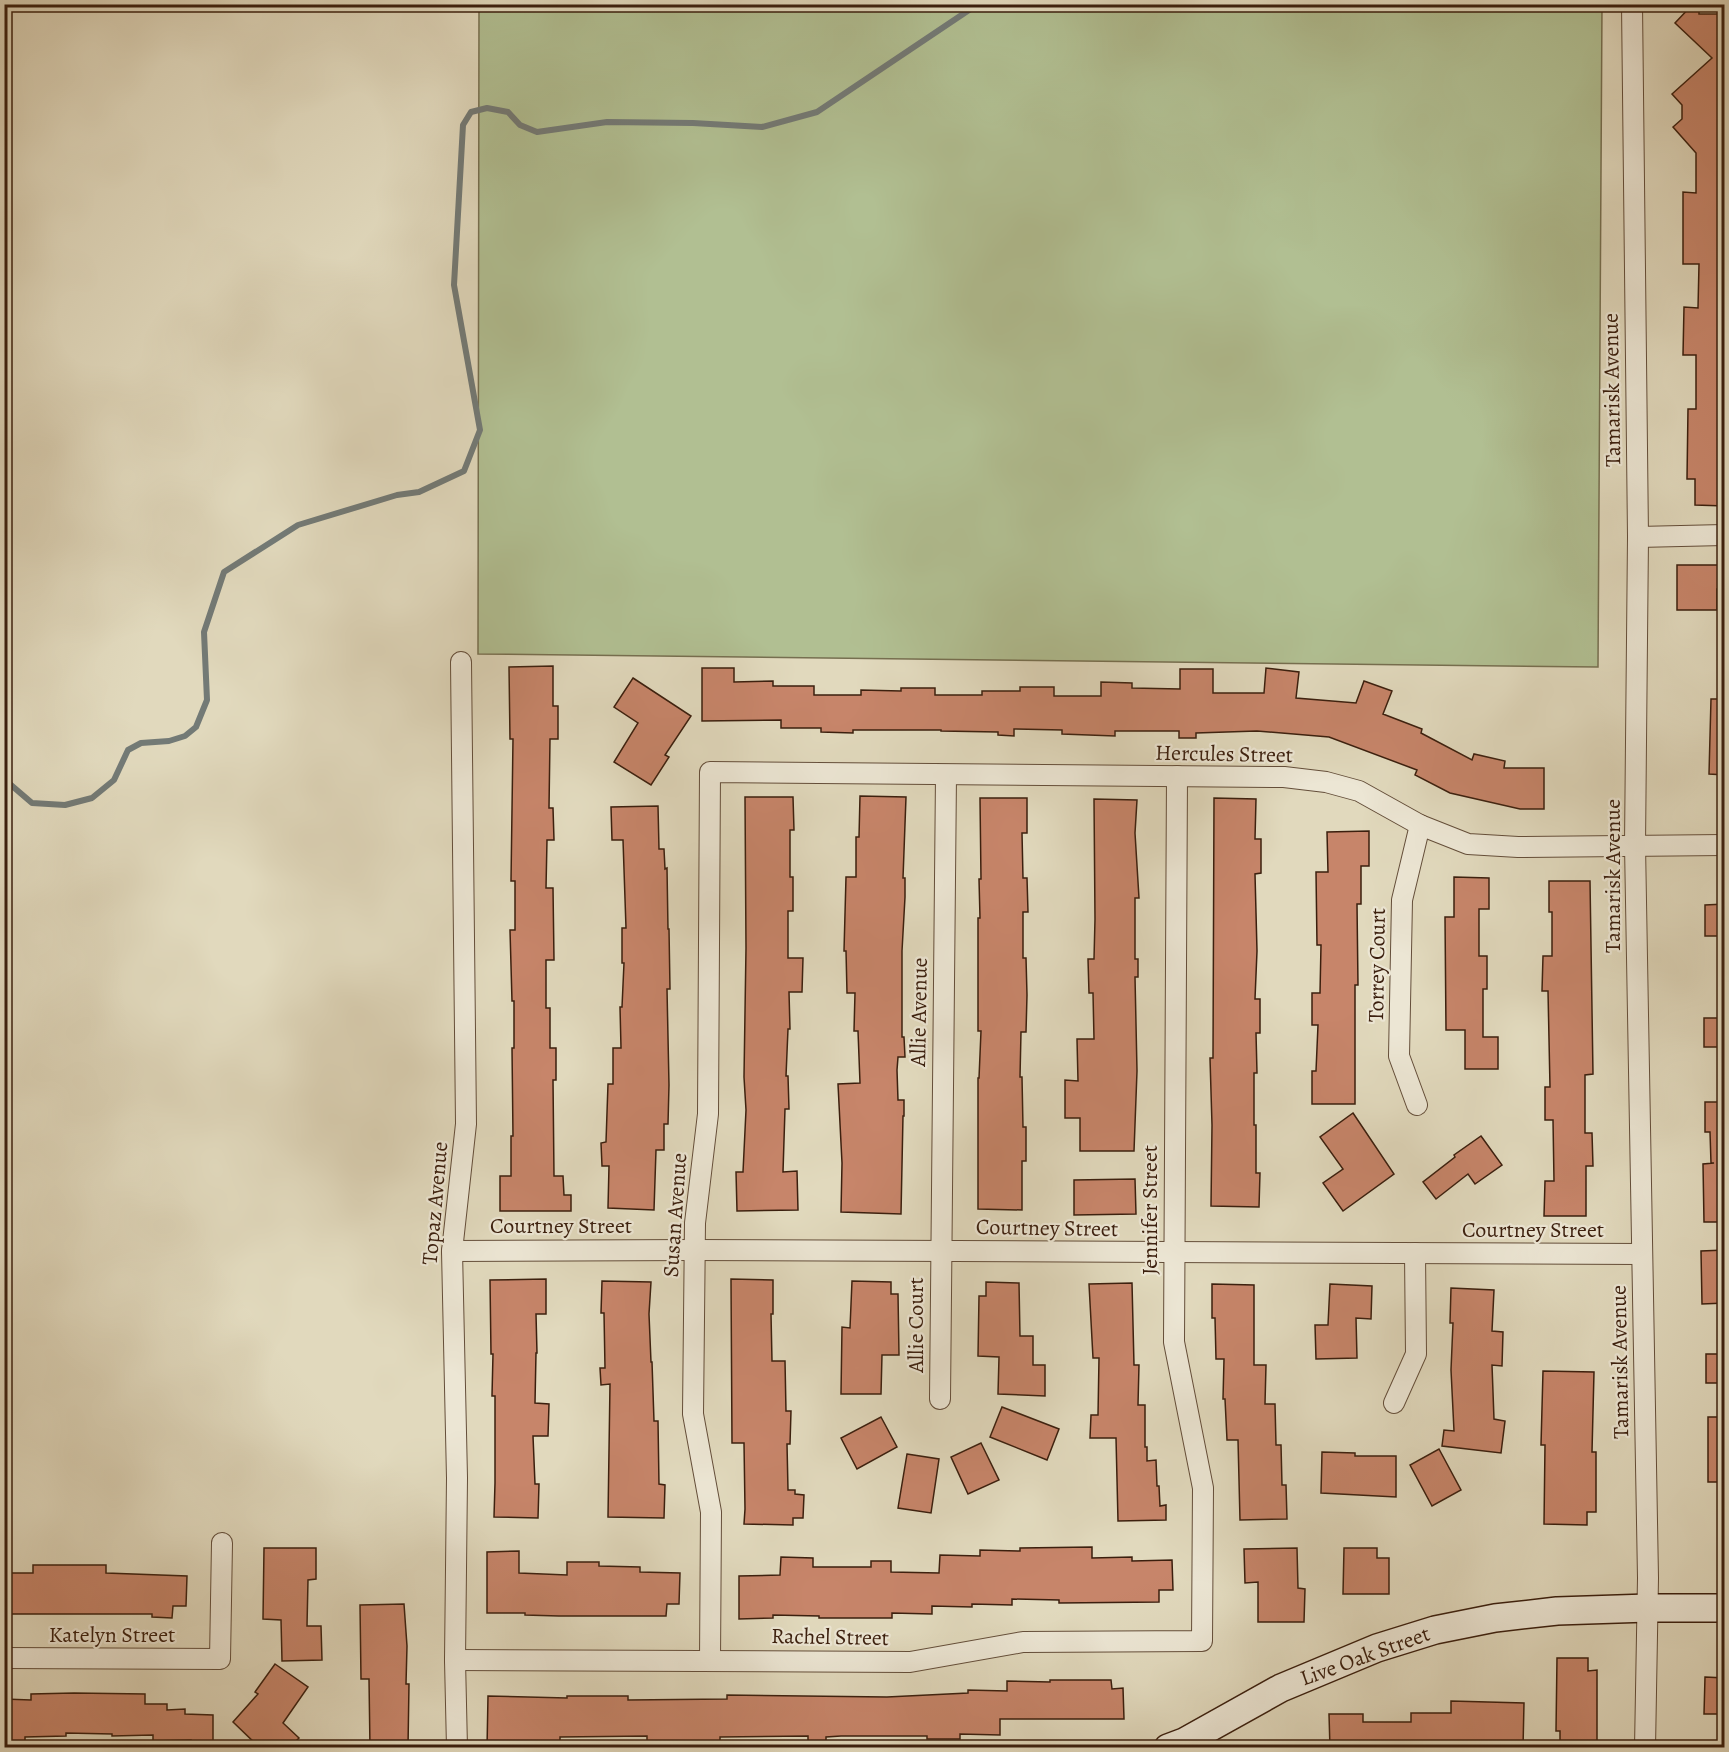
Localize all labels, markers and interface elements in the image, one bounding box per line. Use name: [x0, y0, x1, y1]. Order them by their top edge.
street label: Tamarisk Avenue: [1596, 313, 1628, 467]
street label: Hercules Street: [1155, 738, 1293, 770]
street label: Tamarisk Avenue: [1598, 799, 1628, 953]
street label: Torrey Court: [1361, 908, 1393, 1022]
street label: Allie Avenue: [903, 957, 935, 1068]
street label: Topaz Avenue: [415, 1140, 455, 1266]
street label: Jennifer Street: [1135, 1145, 1165, 1275]
street label: Susan Avenue: [656, 1152, 694, 1278]
street label: Courtney Street: [490, 1211, 632, 1241]
street label: Courtney Street: [976, 1212, 1118, 1244]
street label: Courtney Street: [1462, 1215, 1604, 1245]
street label: Allie Court: [901, 1277, 931, 1374]
street label: Tamarisk Avenue: [1604, 1285, 1636, 1439]
street label: Live Oak Street: [1296, 1619, 1434, 1693]
street label: Katelyn Street: [49, 1620, 175, 1650]
street label: Rachel Street: [771, 1621, 889, 1653]

